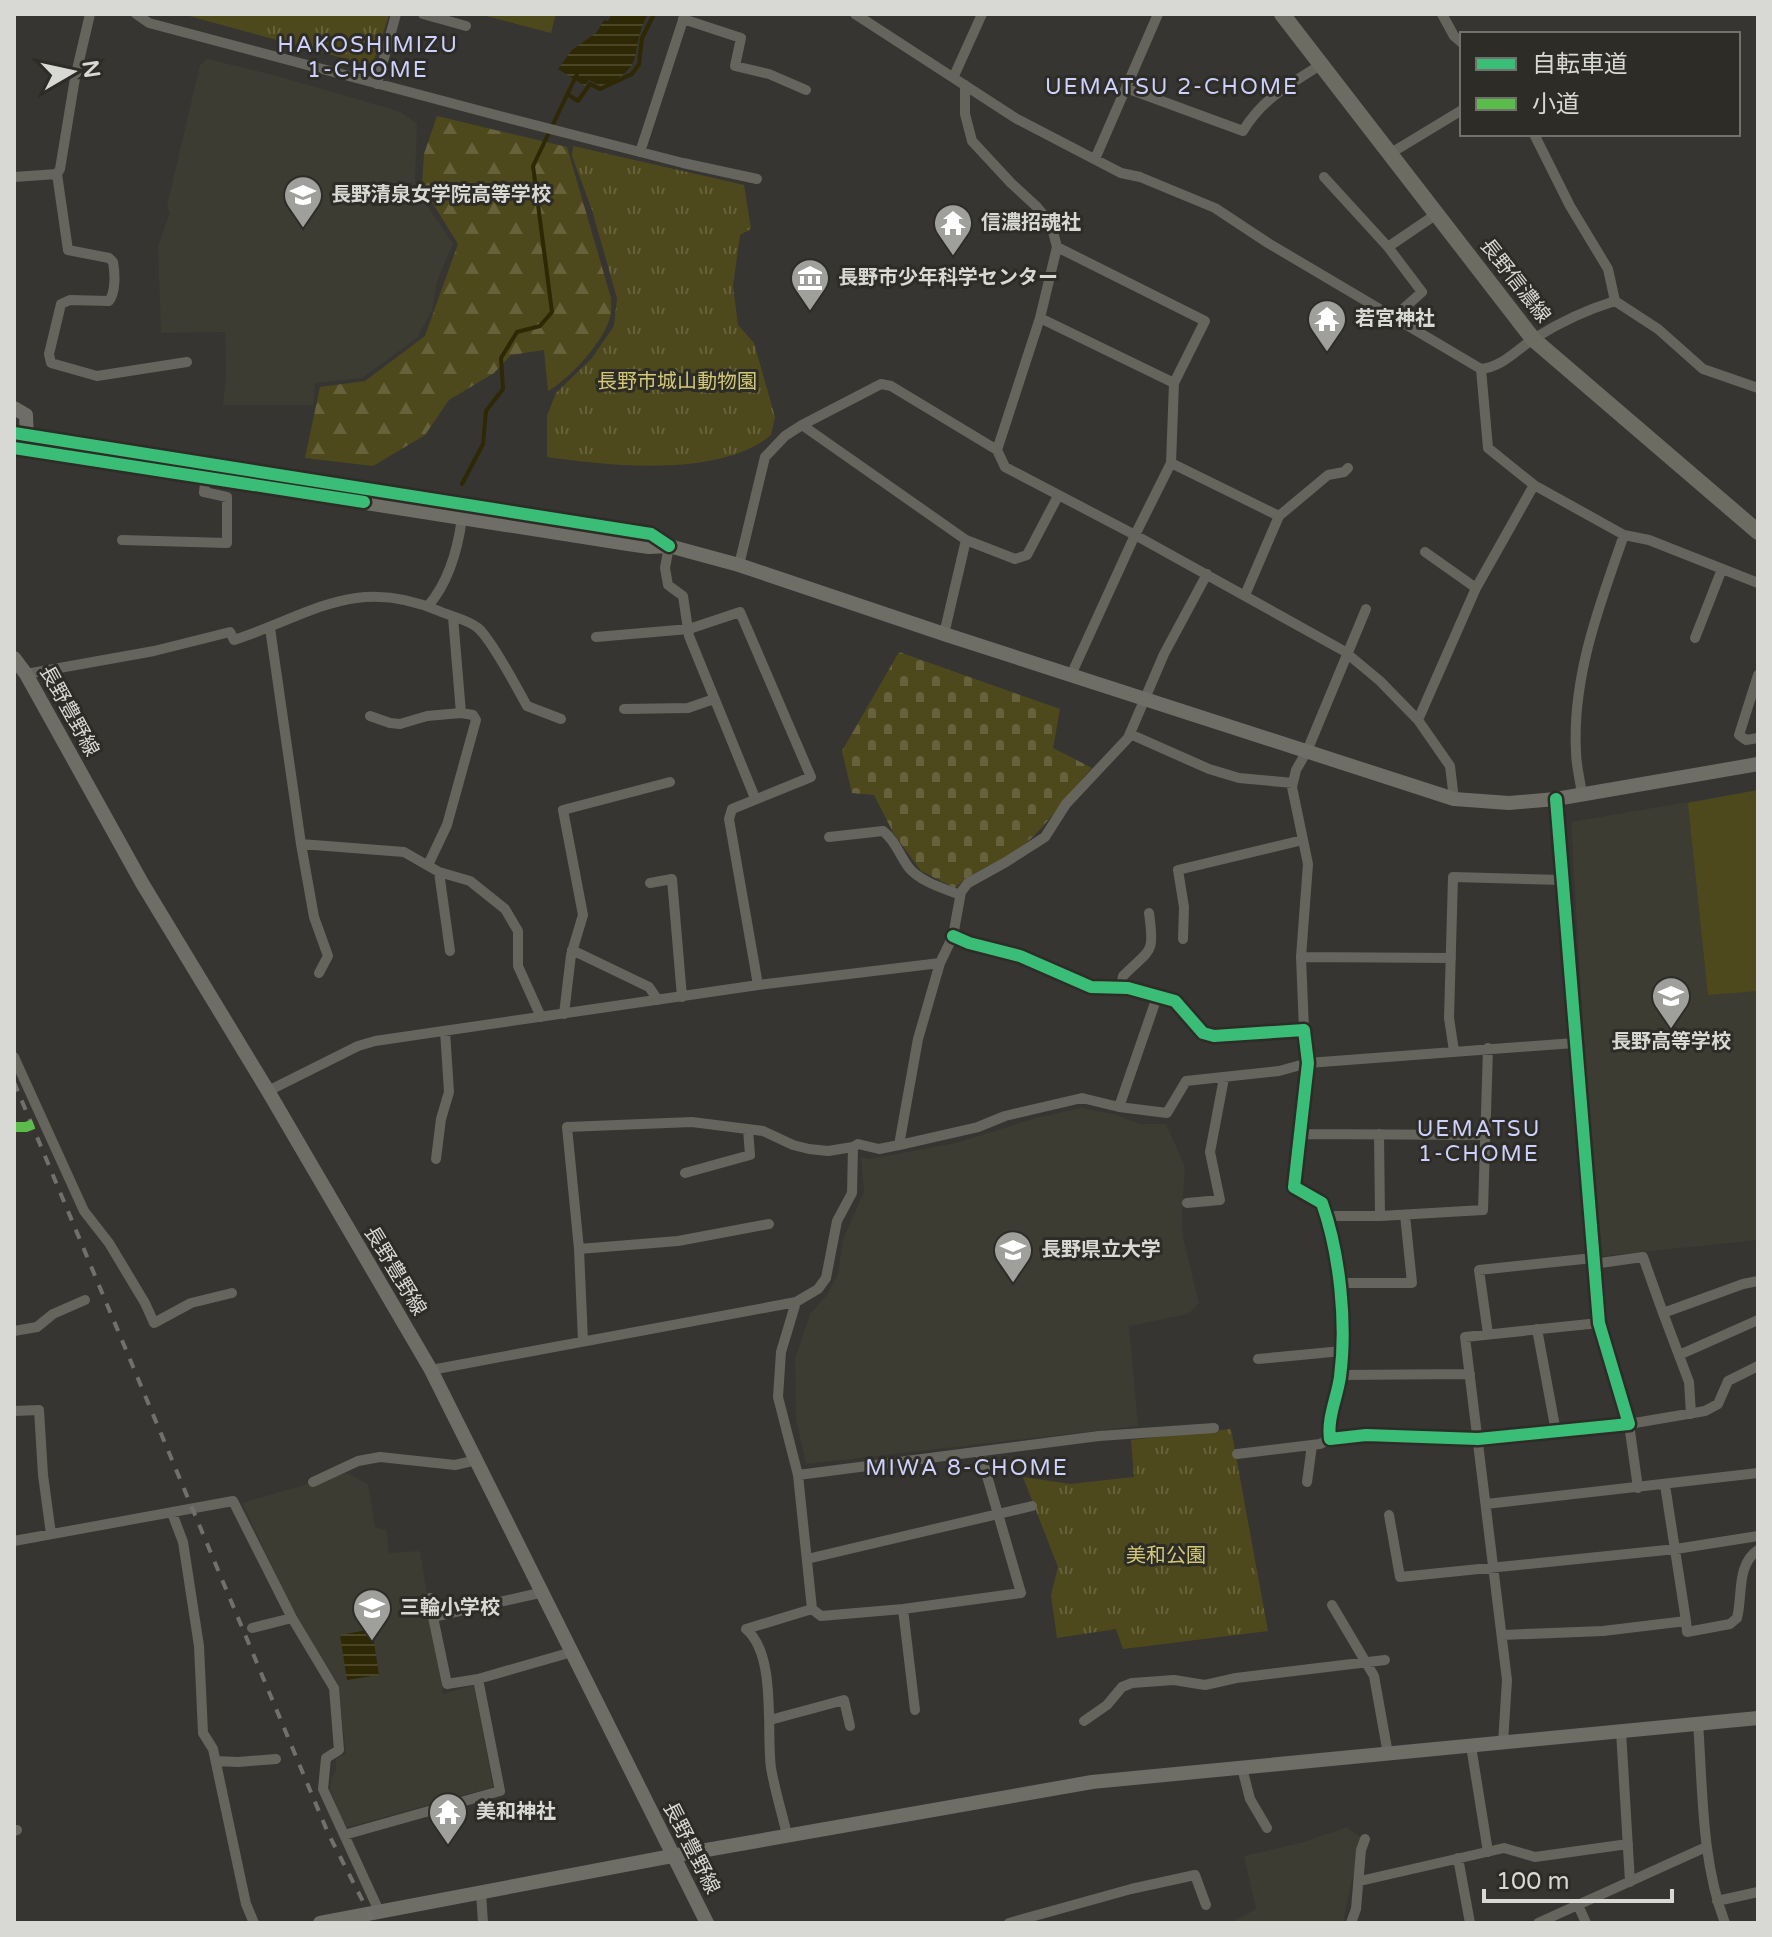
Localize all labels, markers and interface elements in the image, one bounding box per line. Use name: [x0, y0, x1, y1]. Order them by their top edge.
north arrow: [32, 32, 112, 112]
district label: HAKOSHIMIZU 1-CHOME: [277, 32, 459, 83]
legend: [1460, 32, 1740, 136]
text: 自転車道: [1532, 50, 1628, 79]
text: N: [77, 58, 105, 80]
district label: UEMATSU 2-CHOME: [1045, 74, 1299, 100]
text: 小道: [1532, 90, 1580, 119]
school or university icon: 長野清泉女学院高等学校: [282, 174, 324, 229]
place label: 長野清泉女学院高等学校: [331, 183, 551, 207]
temple icon: 信濃招魂社: [932, 202, 974, 257]
place label: 信濃招魂社: [981, 211, 1081, 235]
street label: 長野信濃線: [1475, 234, 1555, 328]
museum icon: 長野市少年科学センター: [789, 257, 831, 312]
place label: 長野市少年科学センター: [838, 266, 1058, 290]
temple icon: 若宮神社: [1306, 298, 1348, 353]
place label: 若宮神社: [1355, 307, 1435, 331]
park label: 長野市城山動物園: [597, 370, 757, 394]
street label: 長野豊野線: [34, 661, 104, 761]
school or university icon: 長野高等学校: [1650, 975, 1692, 1030]
place label: 長野高等学校: [1611, 1030, 1731, 1054]
district label: UEMATSU 1-CHOME: [1417, 1116, 1541, 1167]
street label: 長野豊野線: [359, 1222, 431, 1320]
school or university icon: 長野県立大学: [992, 1229, 1034, 1284]
place label: 長野県立大学: [1041, 1238, 1161, 1262]
district label: MIWA 8-CHOME: [865, 1455, 1069, 1481]
park label: 美和公園: [1126, 1544, 1206, 1568]
school or university icon: 三輪小学校: [351, 1587, 393, 1642]
place label: 三輪小学校: [400, 1596, 500, 1620]
temple icon: 美和神社: [427, 1791, 469, 1846]
street label: 長野豊野線: [658, 1798, 724, 1898]
place label: 美和神社: [476, 1800, 556, 1824]
scale bar: [1484, 1853, 1672, 1903]
text: 100 m: [1496, 1867, 1570, 1896]

